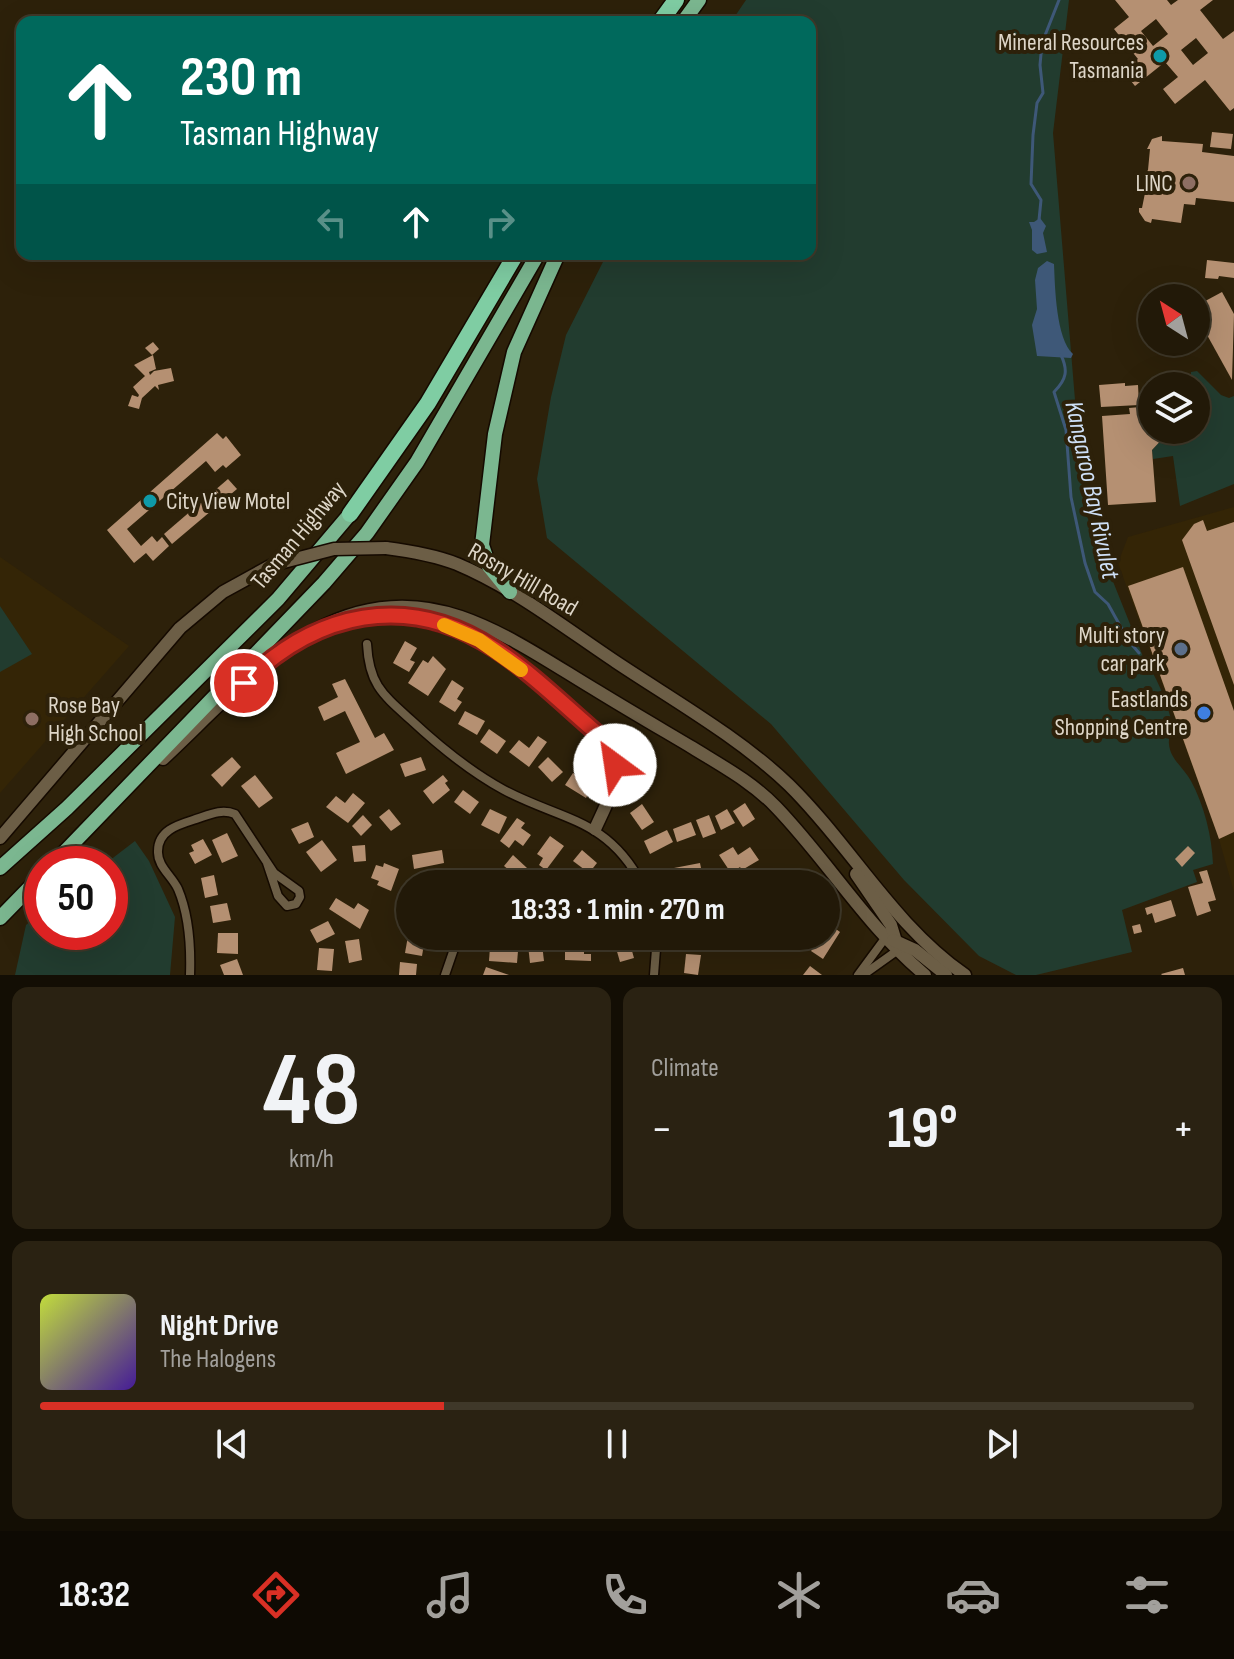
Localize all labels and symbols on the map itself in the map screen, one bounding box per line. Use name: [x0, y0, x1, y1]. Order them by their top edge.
place label: Mineral Resources Tasmania: [998, 28, 1144, 85]
marker: Mineral Resources Tasmania: [1151, 47, 1169, 65]
place label: LINC: [1135, 169, 1173, 198]
marker: LINC: [1180, 174, 1198, 192]
north arrow: [1138, 284, 1210, 356]
water label: Kangaroo Bay Rivulet: [1058, 399, 1126, 583]
street label: Tasman Highway: [245, 475, 352, 595]
place label: City View Motel: [166, 487, 290, 516]
marker: City View Motel: [141, 492, 159, 510]
street label: Rosny Hill Road: [463, 536, 583, 623]
place label: Multi story car park: [1079, 621, 1165, 678]
marker: Multi story car park: [1172, 640, 1190, 658]
pin: [210, 649, 278, 717]
place label: Eastlands Shopping Centre: [1055, 685, 1188, 742]
place label: Rose Bay High School: [48, 691, 143, 748]
marker: Eastlands Shopping Centre: [1195, 704, 1213, 722]
marker: Rose Bay High School: [23, 710, 41, 728]
position arrow: [573, 723, 657, 807]
speed limit sign: 50: [24, 846, 128, 950]

